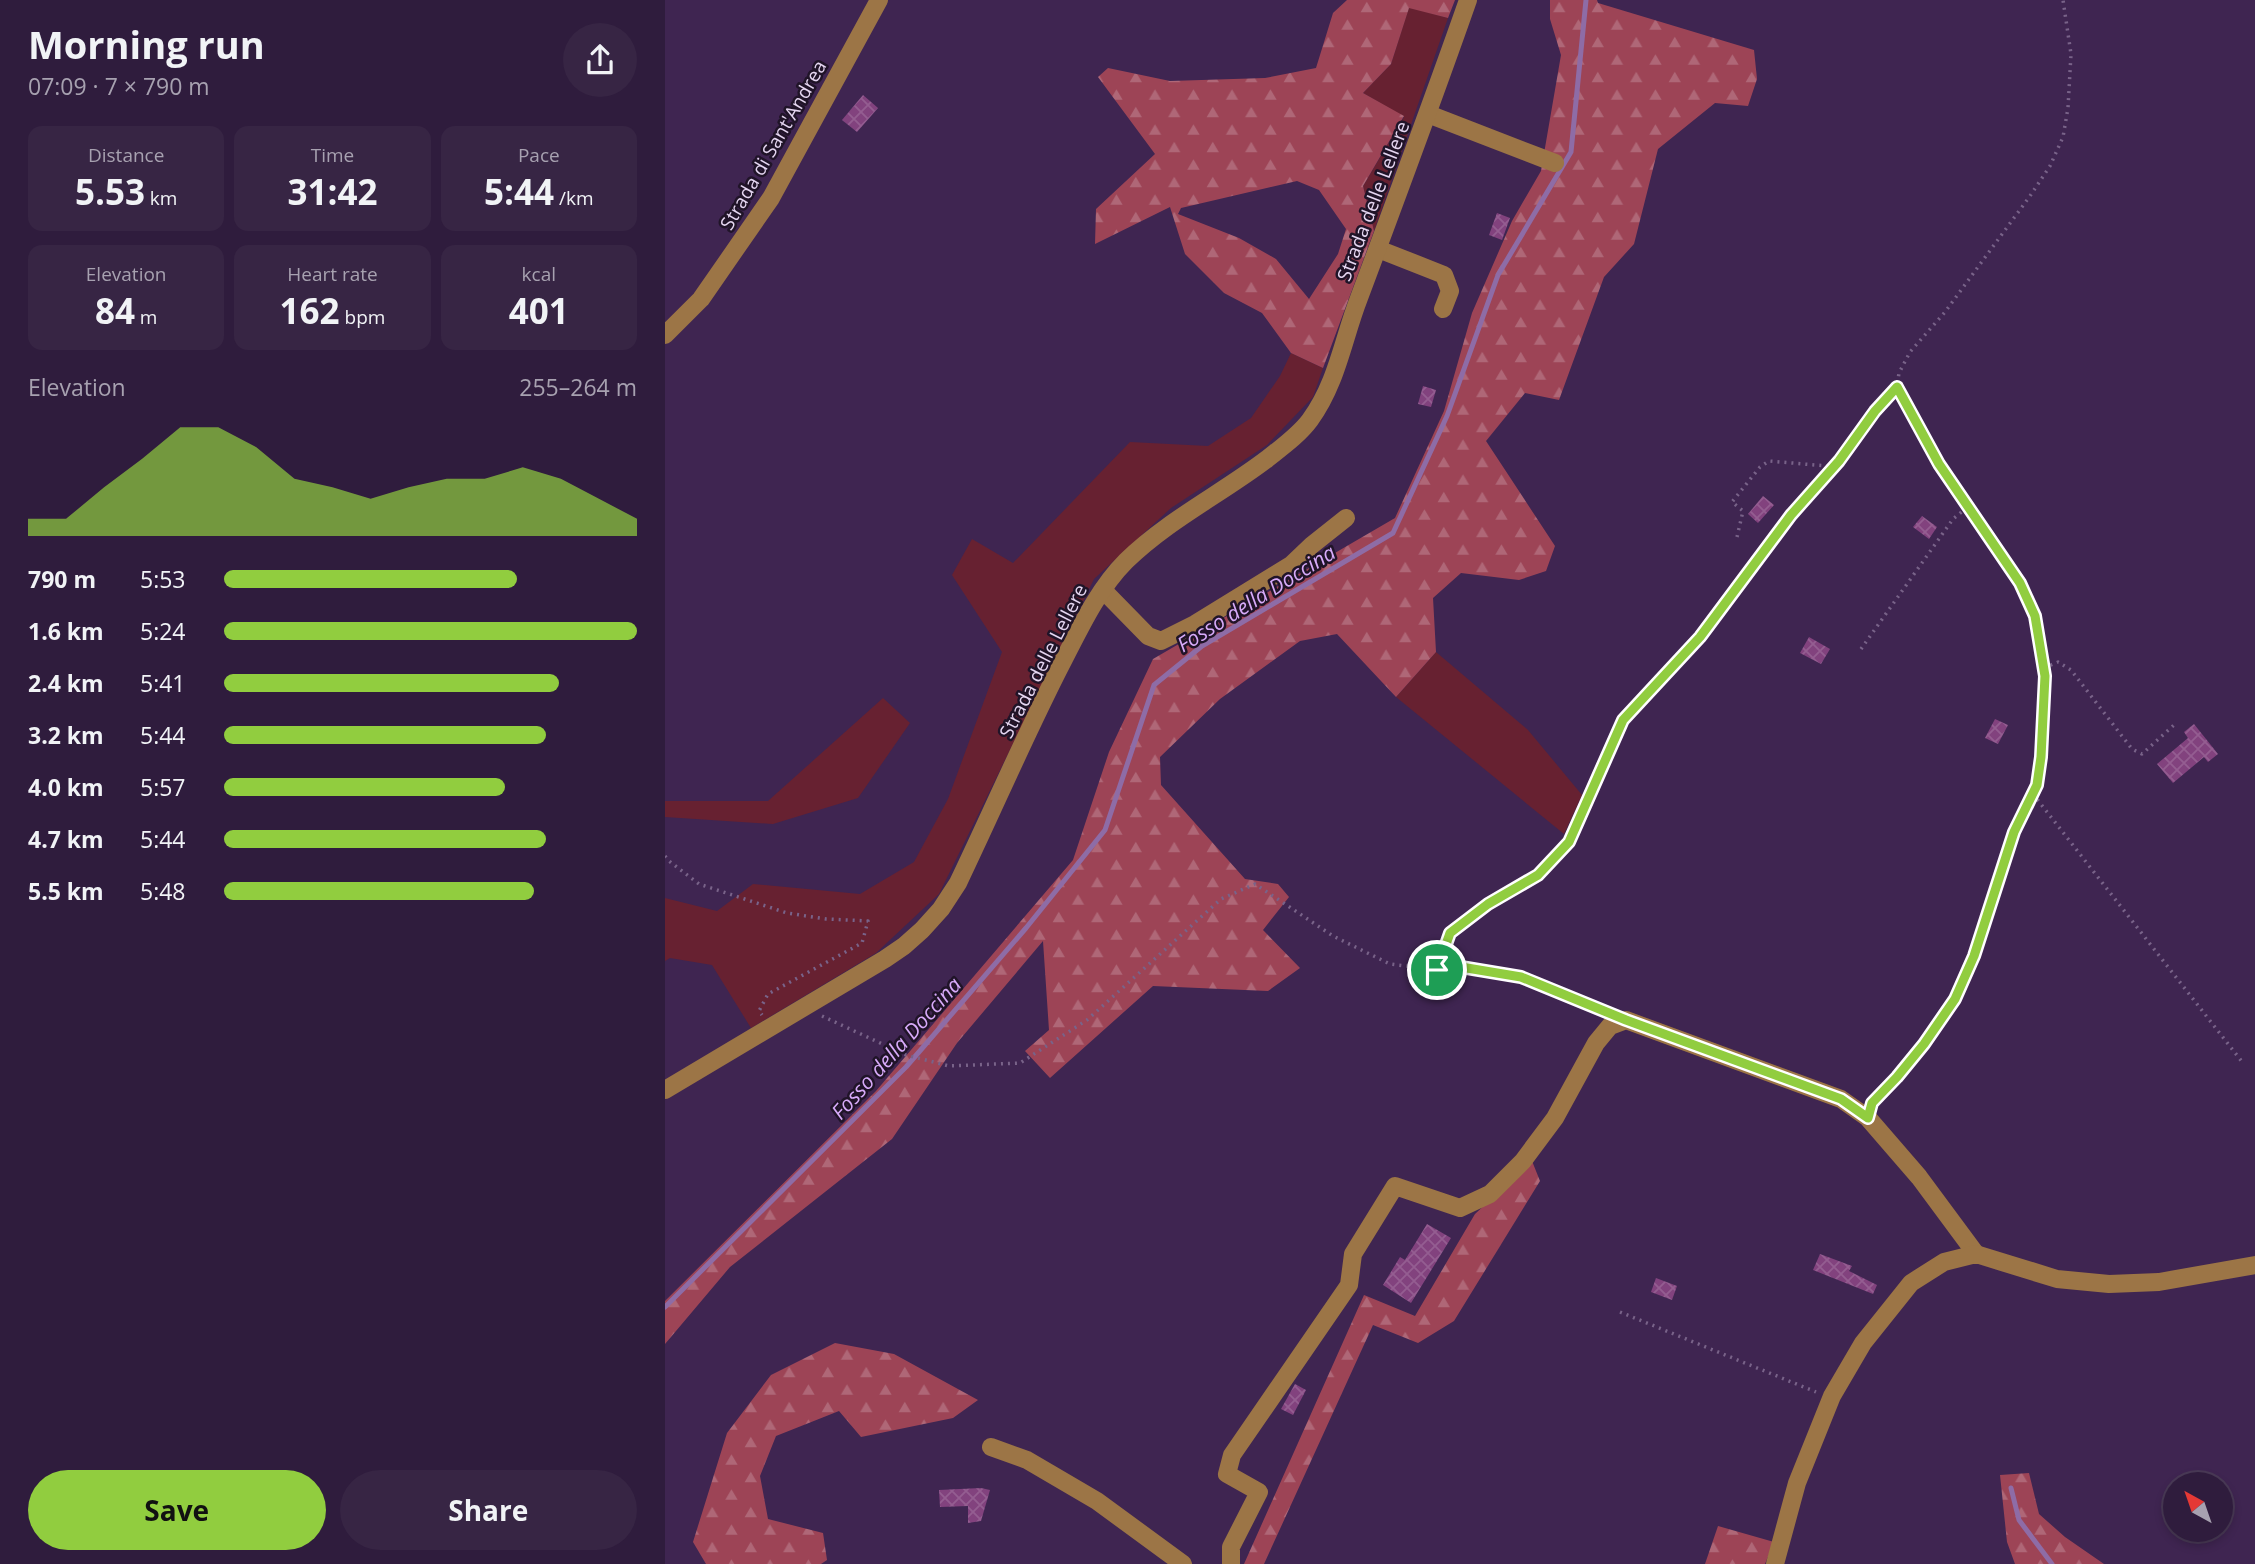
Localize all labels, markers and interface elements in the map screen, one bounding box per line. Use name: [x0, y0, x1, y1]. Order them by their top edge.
text: Morning run: [28, 18, 265, 70]
button: share: [563, 23, 637, 97]
street label: Strada di Sant'Andrea: [714, 55, 832, 235]
text: 07:09 · 7 × 790 m: [28, 70, 210, 102]
street label: Strada delle Lellere: [1331, 117, 1415, 285]
text: Distance: [88, 142, 164, 168]
text: Time: [311, 142, 354, 168]
text: Pace: [518, 142, 560, 168]
text: 5.53: [75, 168, 145, 215]
text: 31:42: [287, 168, 378, 215]
text: 5:44: [484, 168, 554, 215]
text: km: [145, 185, 177, 211]
text: /km: [554, 185, 594, 211]
text: Elevation: [86, 261, 167, 287]
text: Heart rate: [287, 261, 378, 287]
text: kcal: [522, 261, 556, 287]
text: 84: [95, 287, 135, 334]
text: 162: [280, 287, 340, 334]
text: 401: [509, 287, 569, 334]
text: m: [135, 304, 157, 330]
text: bpm: [340, 304, 385, 330]
text: Elevation: [28, 371, 126, 403]
text: 255–264 m: [519, 371, 637, 403]
water label: Fosso della Doccina: [1171, 538, 1341, 658]
text: 790 m: [28, 563, 96, 595]
text: 5:53: [140, 563, 186, 595]
street label: Strada delle Lellere: [993, 580, 1093, 742]
text: 1.6 km: [28, 615, 104, 647]
text: 5:24: [140, 615, 186, 647]
text: 2.4 km: [28, 667, 104, 699]
text: 5:41: [140, 667, 186, 699]
text: 3.2 km: [28, 719, 104, 751]
text: 5:44: [140, 719, 186, 751]
text: 4.0 km: [28, 771, 104, 803]
text: 5:57: [140, 771, 186, 803]
text: 4.7 km: [28, 823, 104, 855]
text: 5:44: [140, 823, 186, 855]
text: 5.5 km: [28, 875, 104, 907]
text: 5:48: [140, 875, 186, 907]
pin: [1407, 940, 1467, 1000]
icon: arrive: [1418, 951, 1456, 989]
water label: Fosso della Doccina: [825, 971, 967, 1125]
button: Save: [28, 1470, 326, 1550]
button: Share: [340, 1470, 637, 1550]
north arrow: [2163, 1472, 2233, 1542]
map controls: [2163, 1472, 2233, 1542]

